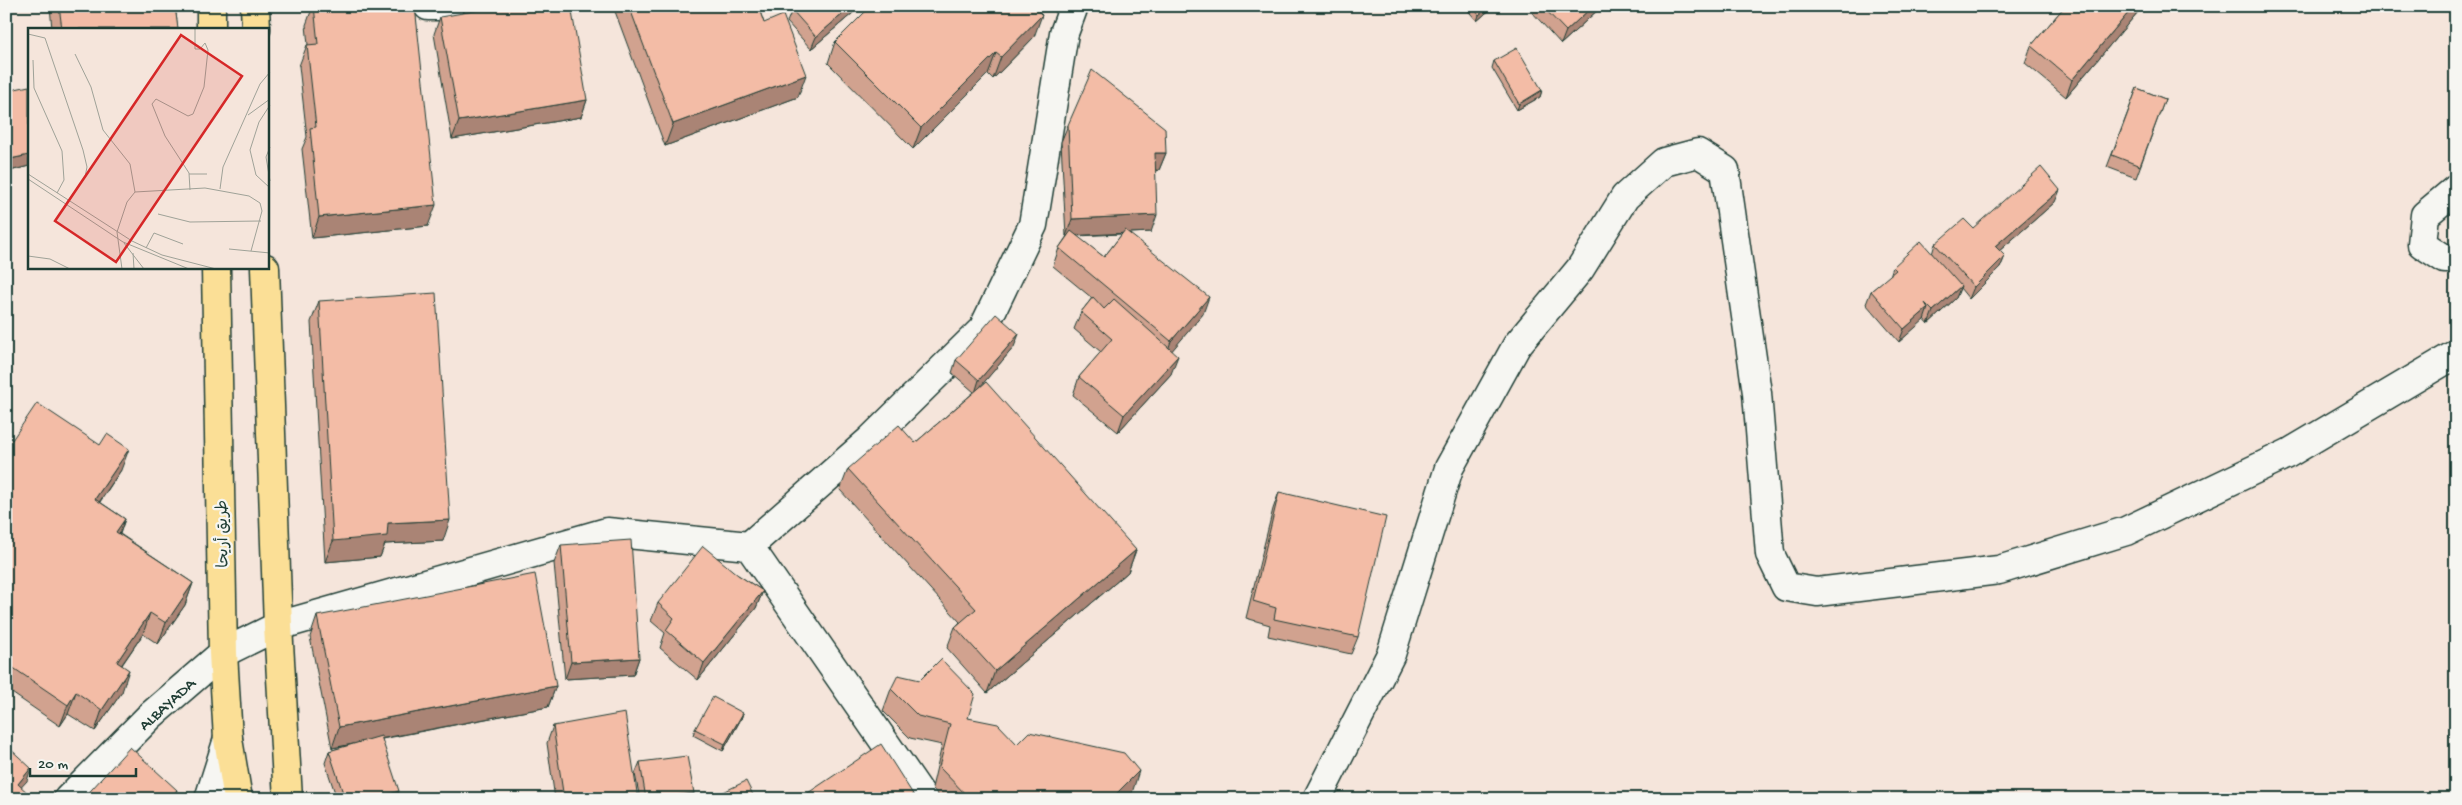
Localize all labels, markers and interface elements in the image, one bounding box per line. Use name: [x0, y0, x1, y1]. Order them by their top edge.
inset map: [28, 28, 269, 269]
street label: طريق أريحا: [212, 500, 235, 568]
street label: ALBAYADA: [136, 674, 202, 736]
scale bar: [30, 745, 136, 777]
text: 20 m: [38, 756, 68, 774]

